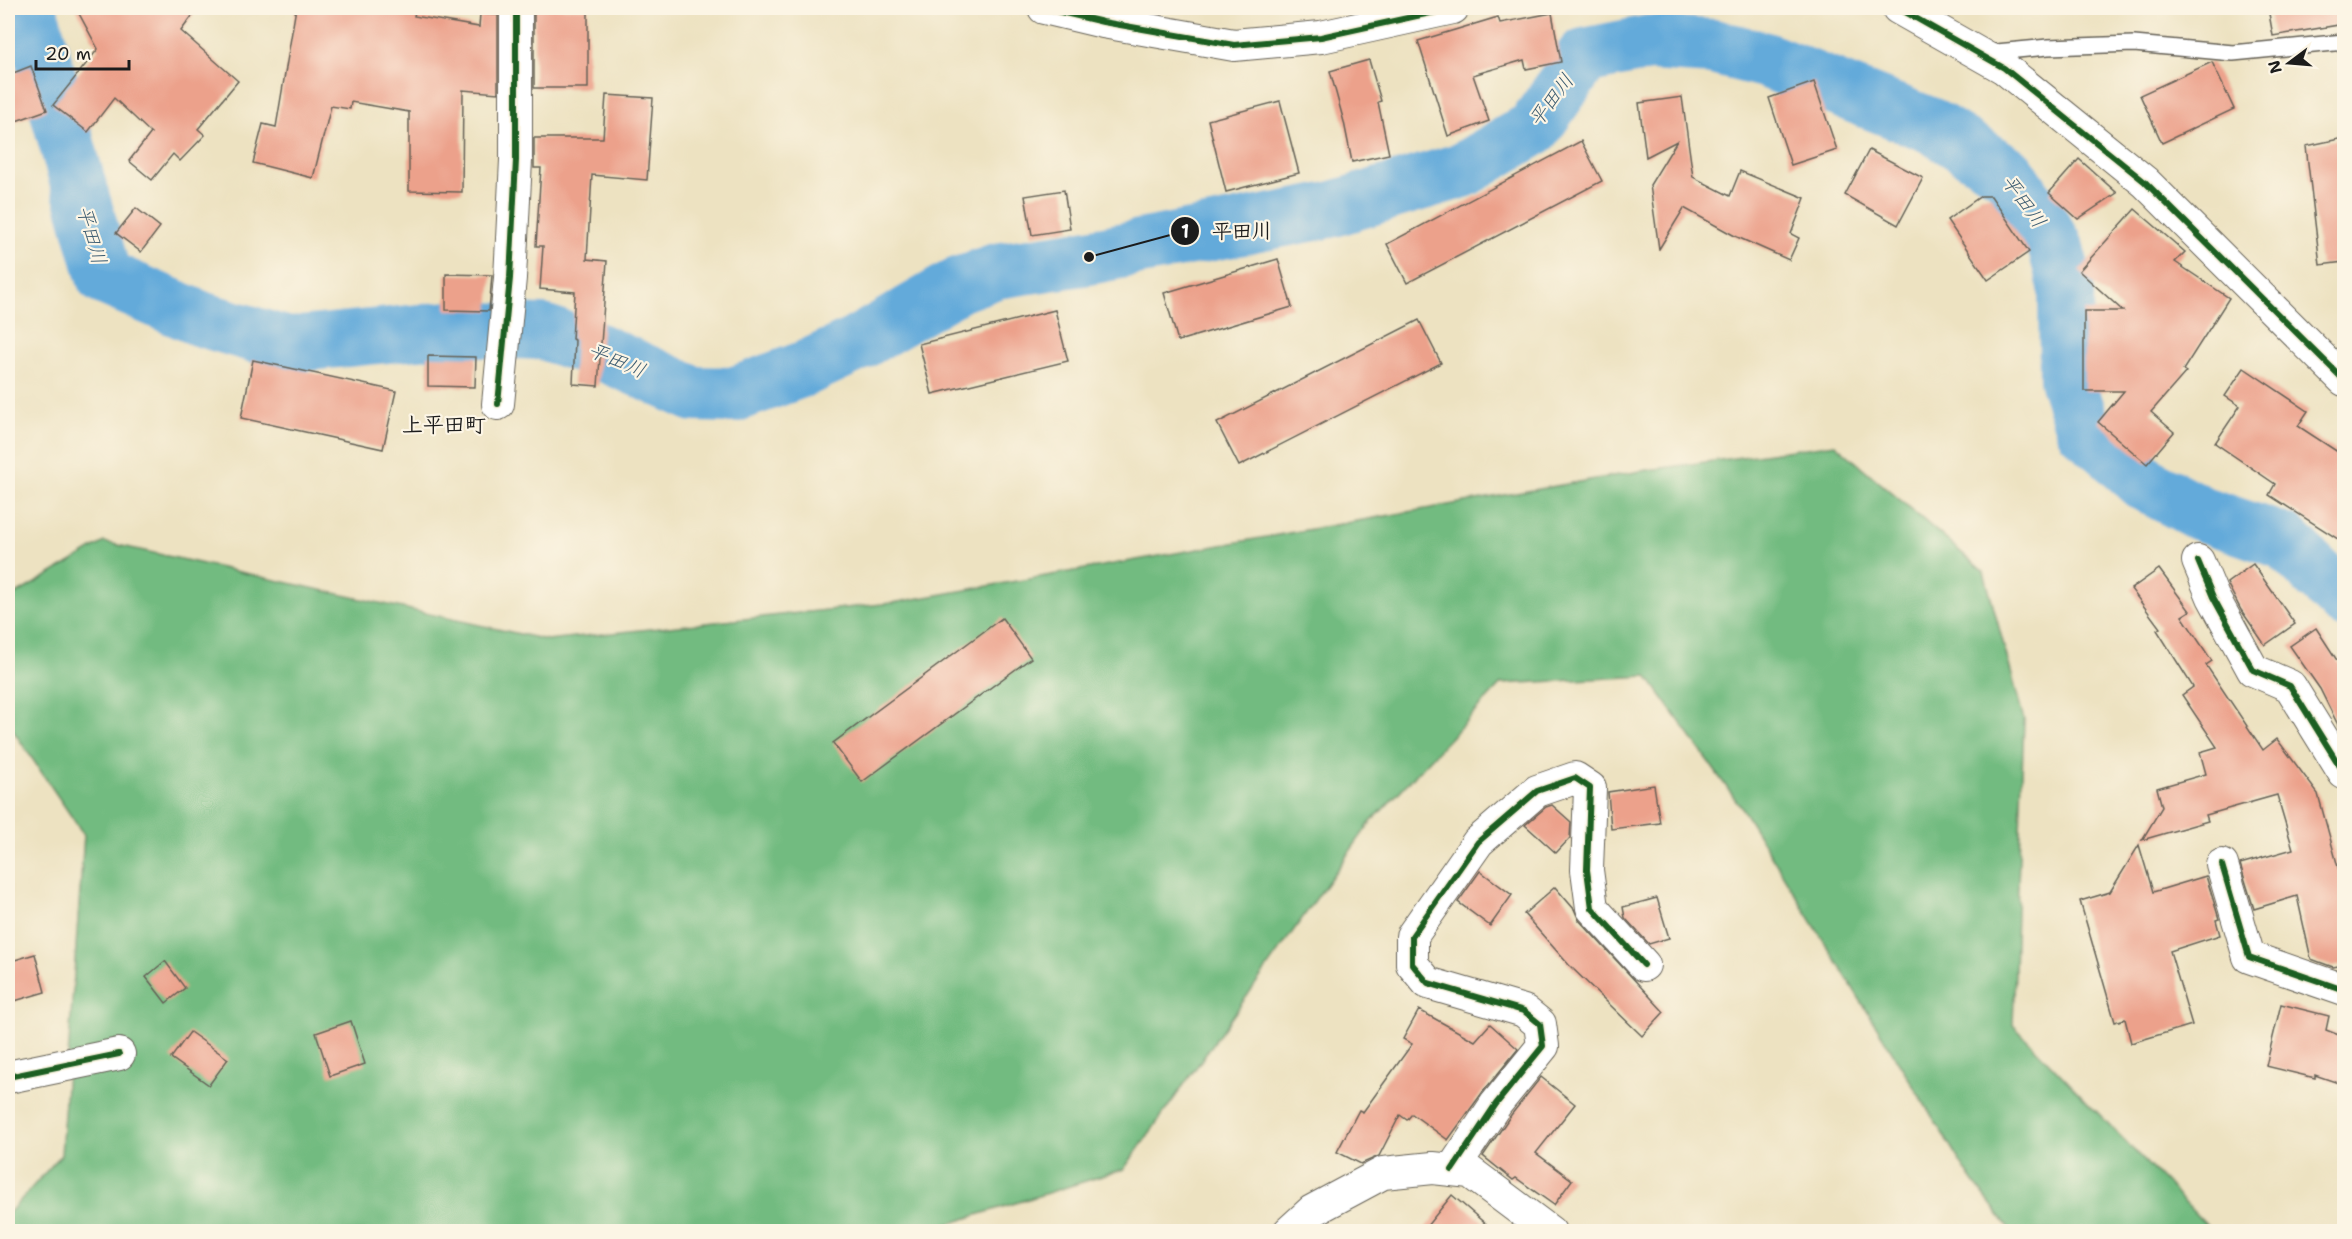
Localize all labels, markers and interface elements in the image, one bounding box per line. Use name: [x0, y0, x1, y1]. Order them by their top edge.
scale bar: [36, 33, 129, 71]
north arrow: [2259, 33, 2319, 93]
text: 20 m: [45, 42, 91, 66]
text: N: [2263, 58, 2287, 76]
water label: 平田川: [1523, 68, 1579, 132]
water label: 平田川: [1996, 169, 2052, 233]
water label: 平田川: [71, 203, 113, 267]
callout: 平田川: [1170, 212, 1284, 250]
text: 平田川: [1212, 218, 1272, 244]
text: 1: [1181, 220, 1189, 244]
water label: 平田川: [584, 336, 650, 384]
district label: 上平田町: [402, 411, 486, 439]

